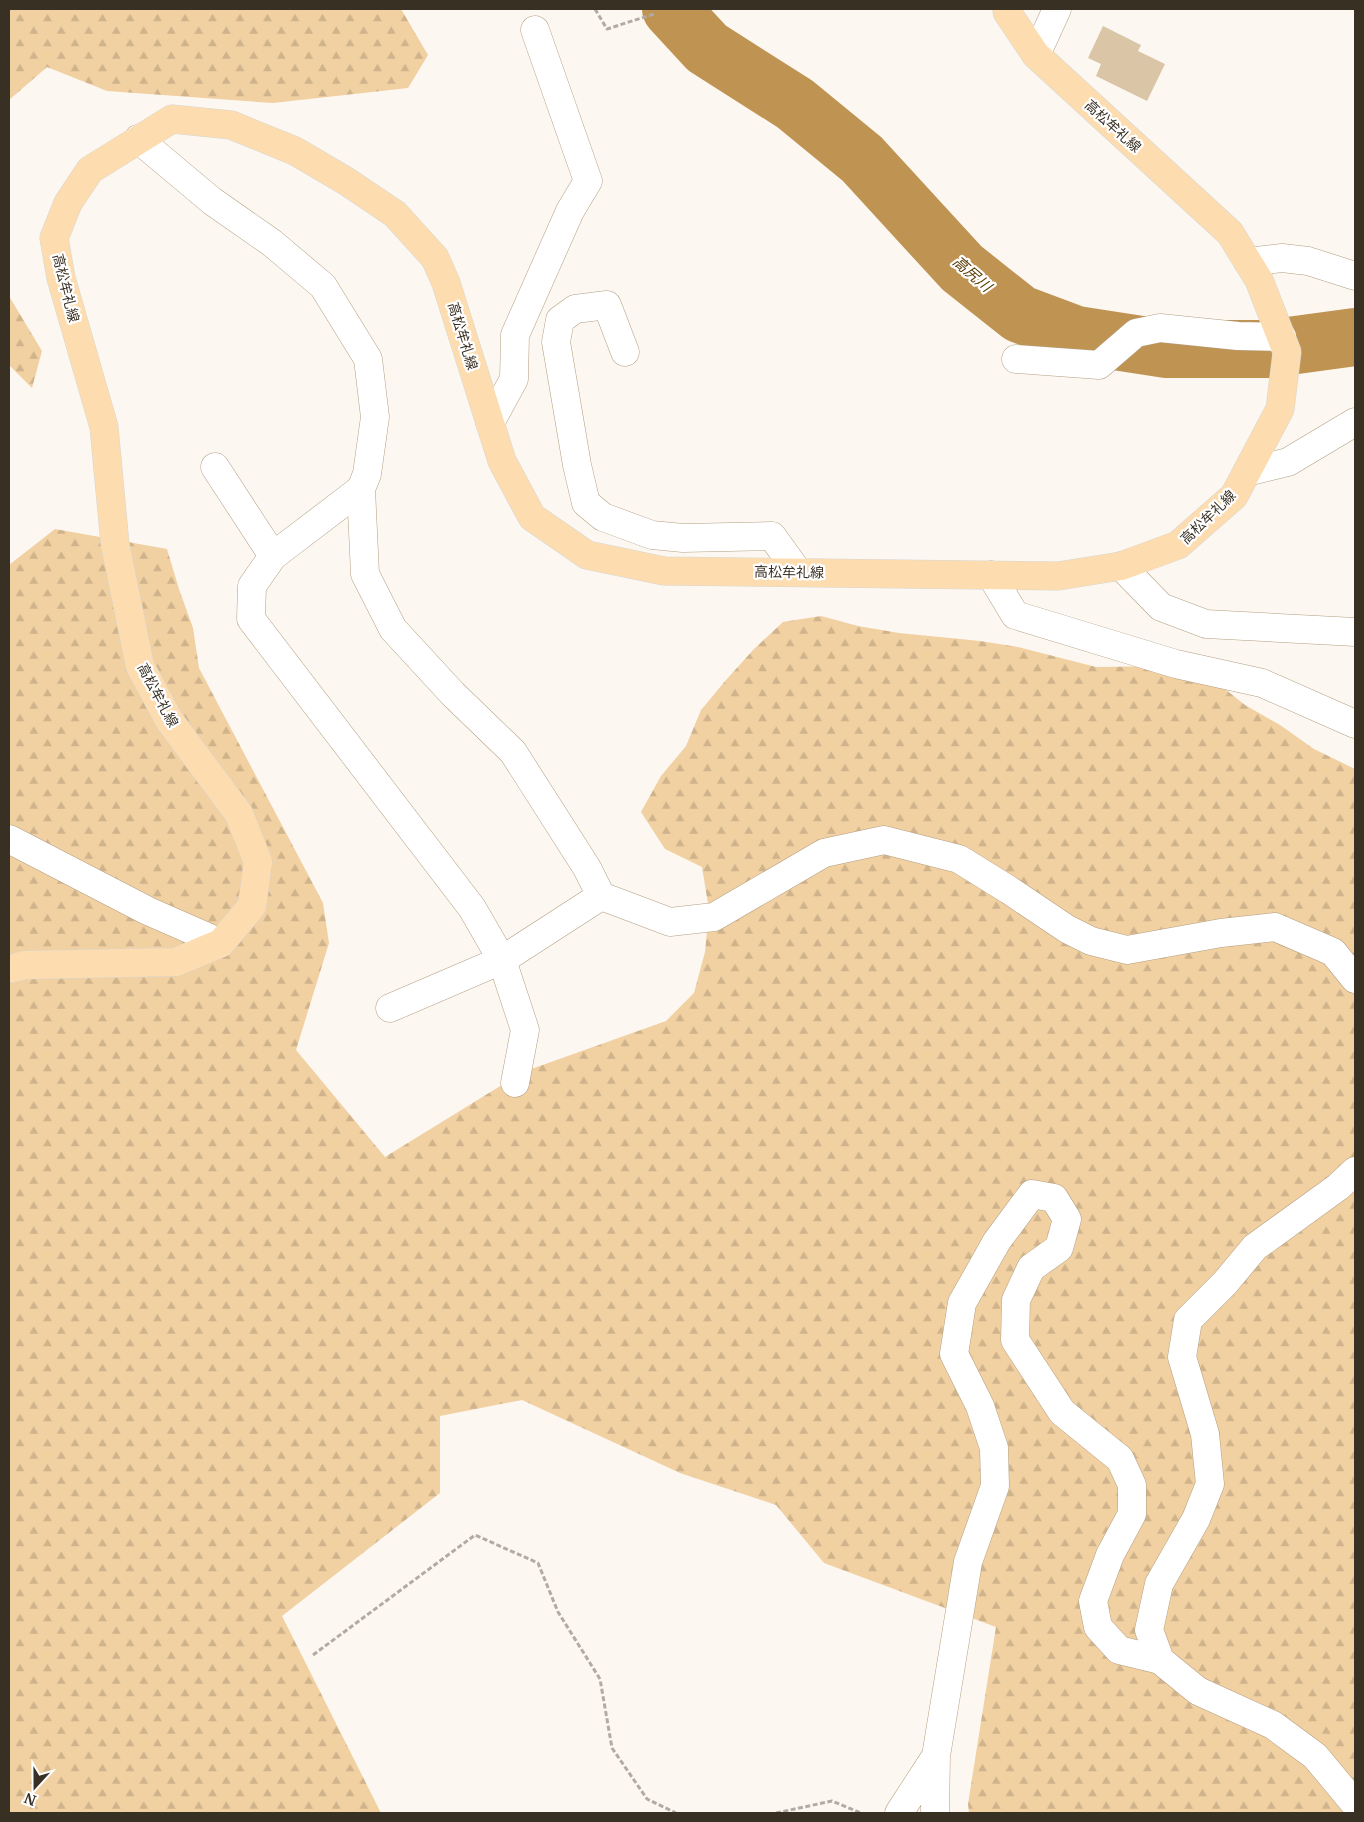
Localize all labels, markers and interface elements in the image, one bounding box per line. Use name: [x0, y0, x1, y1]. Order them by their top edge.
street label: 高松牟礼線: [1081, 96, 1145, 156]
street label: 高松牟礼線: [49, 252, 83, 324]
water label: 高尻川: [949, 252, 997, 297]
street label: 高松牟礼線: [444, 300, 482, 372]
street label: 高松牟礼線: [1177, 486, 1239, 548]
street label: 高松牟礼線: [754, 562, 824, 582]
street label: 高松牟礼線: [134, 660, 182, 730]
north arrow: [10, 1762, 60, 1812]
text: N: [22, 1789, 39, 1810]

